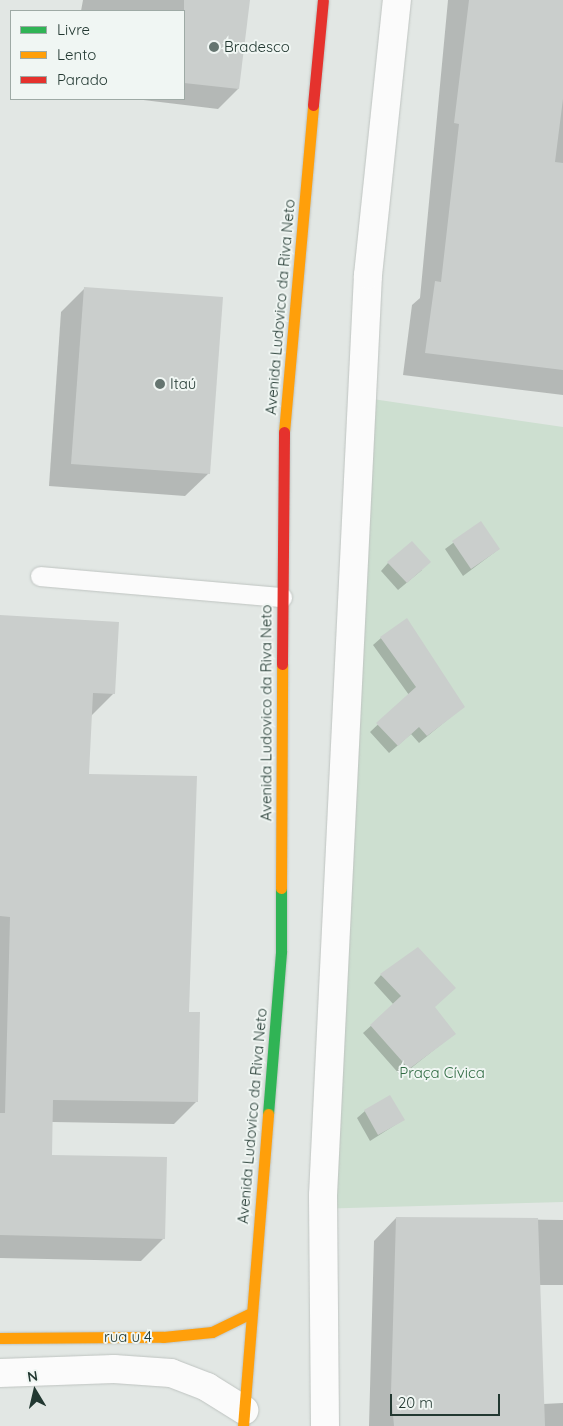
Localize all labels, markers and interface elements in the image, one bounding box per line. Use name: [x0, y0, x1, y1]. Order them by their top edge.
legend: [10, 10, 185, 100]
text: Livre: [57, 20, 90, 39]
place label: Bradesco: [224, 38, 290, 56]
marker: Bradesco: [208, 41, 220, 53]
text: Lento: [57, 45, 96, 64]
text: Parado: [57, 70, 108, 89]
street label: Avenida Ludovico da Riva Neto: [262, 198, 298, 416]
place label: Itaú: [170, 375, 196, 393]
marker: Itaú: [154, 378, 166, 390]
street label: Avenida Ludovico da Riva Neto: [257, 605, 275, 821]
street label: Avenida Ludovico da Riva Neto: [234, 1007, 270, 1225]
park label: Praça Cívica: [399, 1064, 485, 1082]
street label: rua u 4: [104, 1328, 152, 1346]
north arrow: [10, 1366, 60, 1416]
text: N: [26, 1366, 39, 1386]
scale bar: [393, 1384, 503, 1416]
text: 20 m: [398, 1393, 433, 1412]

